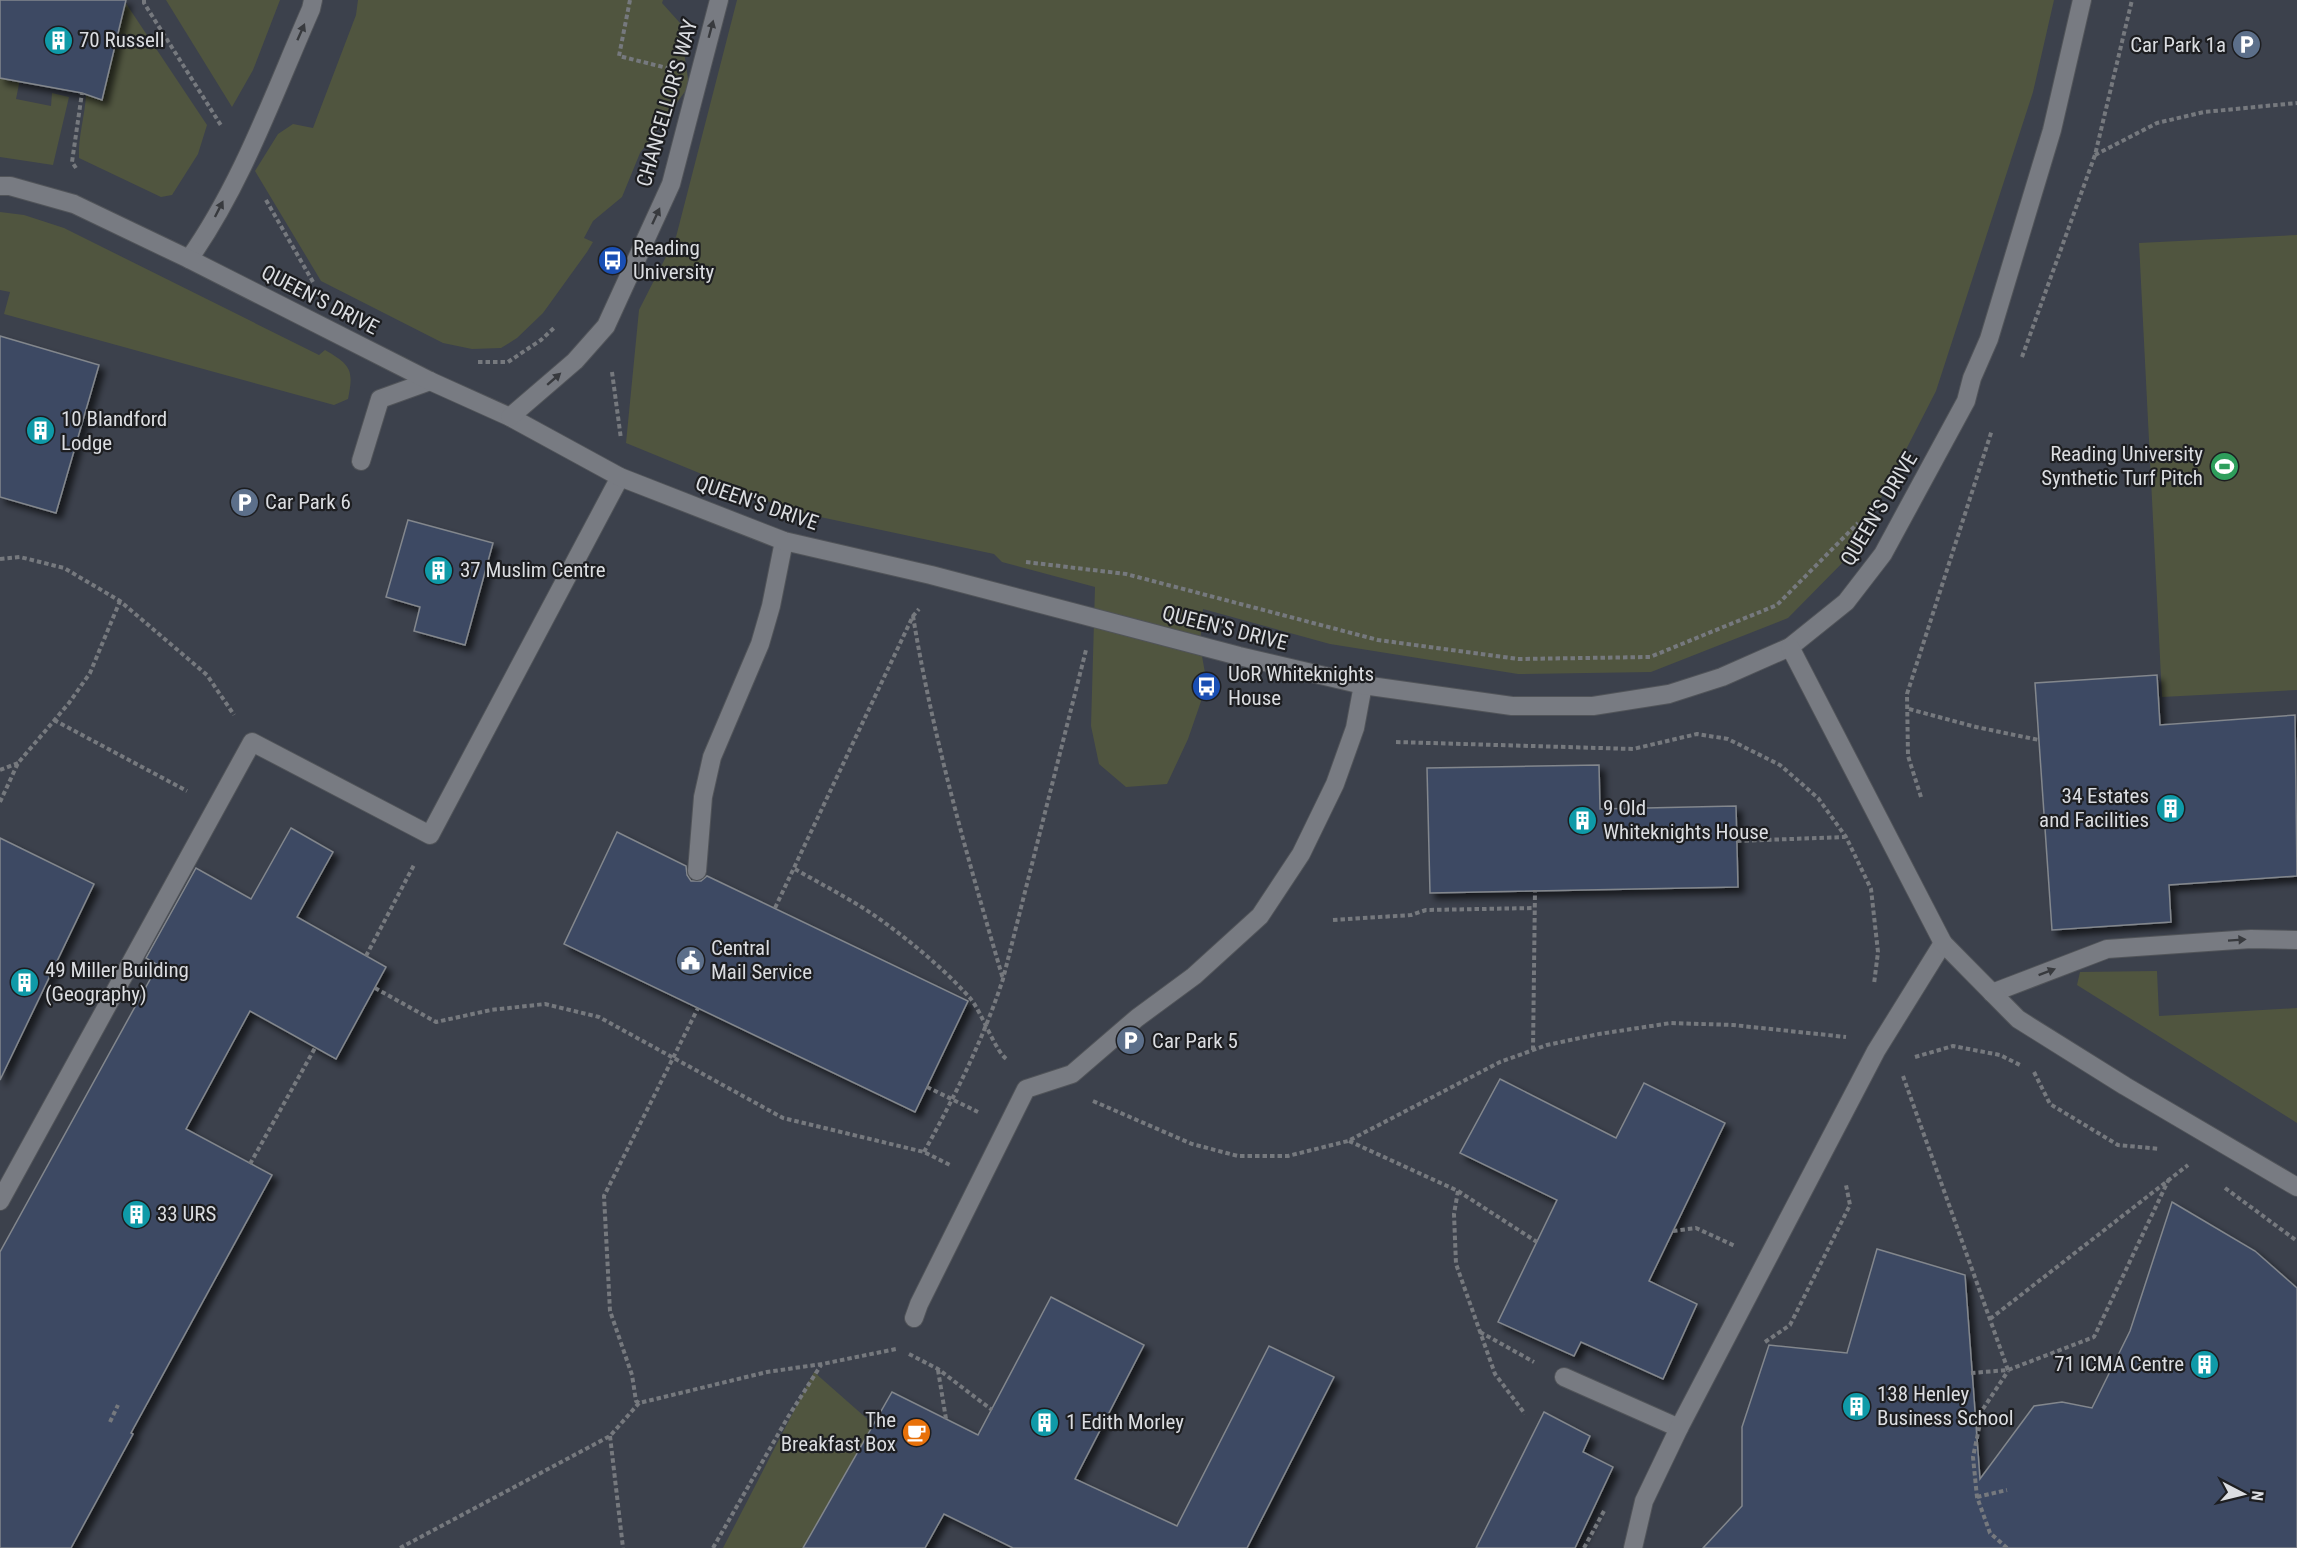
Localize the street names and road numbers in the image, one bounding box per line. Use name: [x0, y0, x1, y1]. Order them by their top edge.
street label: CHANCELLOR'S WAY: [632, 17, 702, 189]
street label: QUEEN'S DRIVE: [257, 260, 383, 340]
street label: QUEEN'S DRIVE: [1836, 448, 1922, 570]
street label: QUEEN'S DRIVE: [692, 471, 822, 535]
street label: QUEEN'S DRIVE: [1160, 601, 1290, 655]

